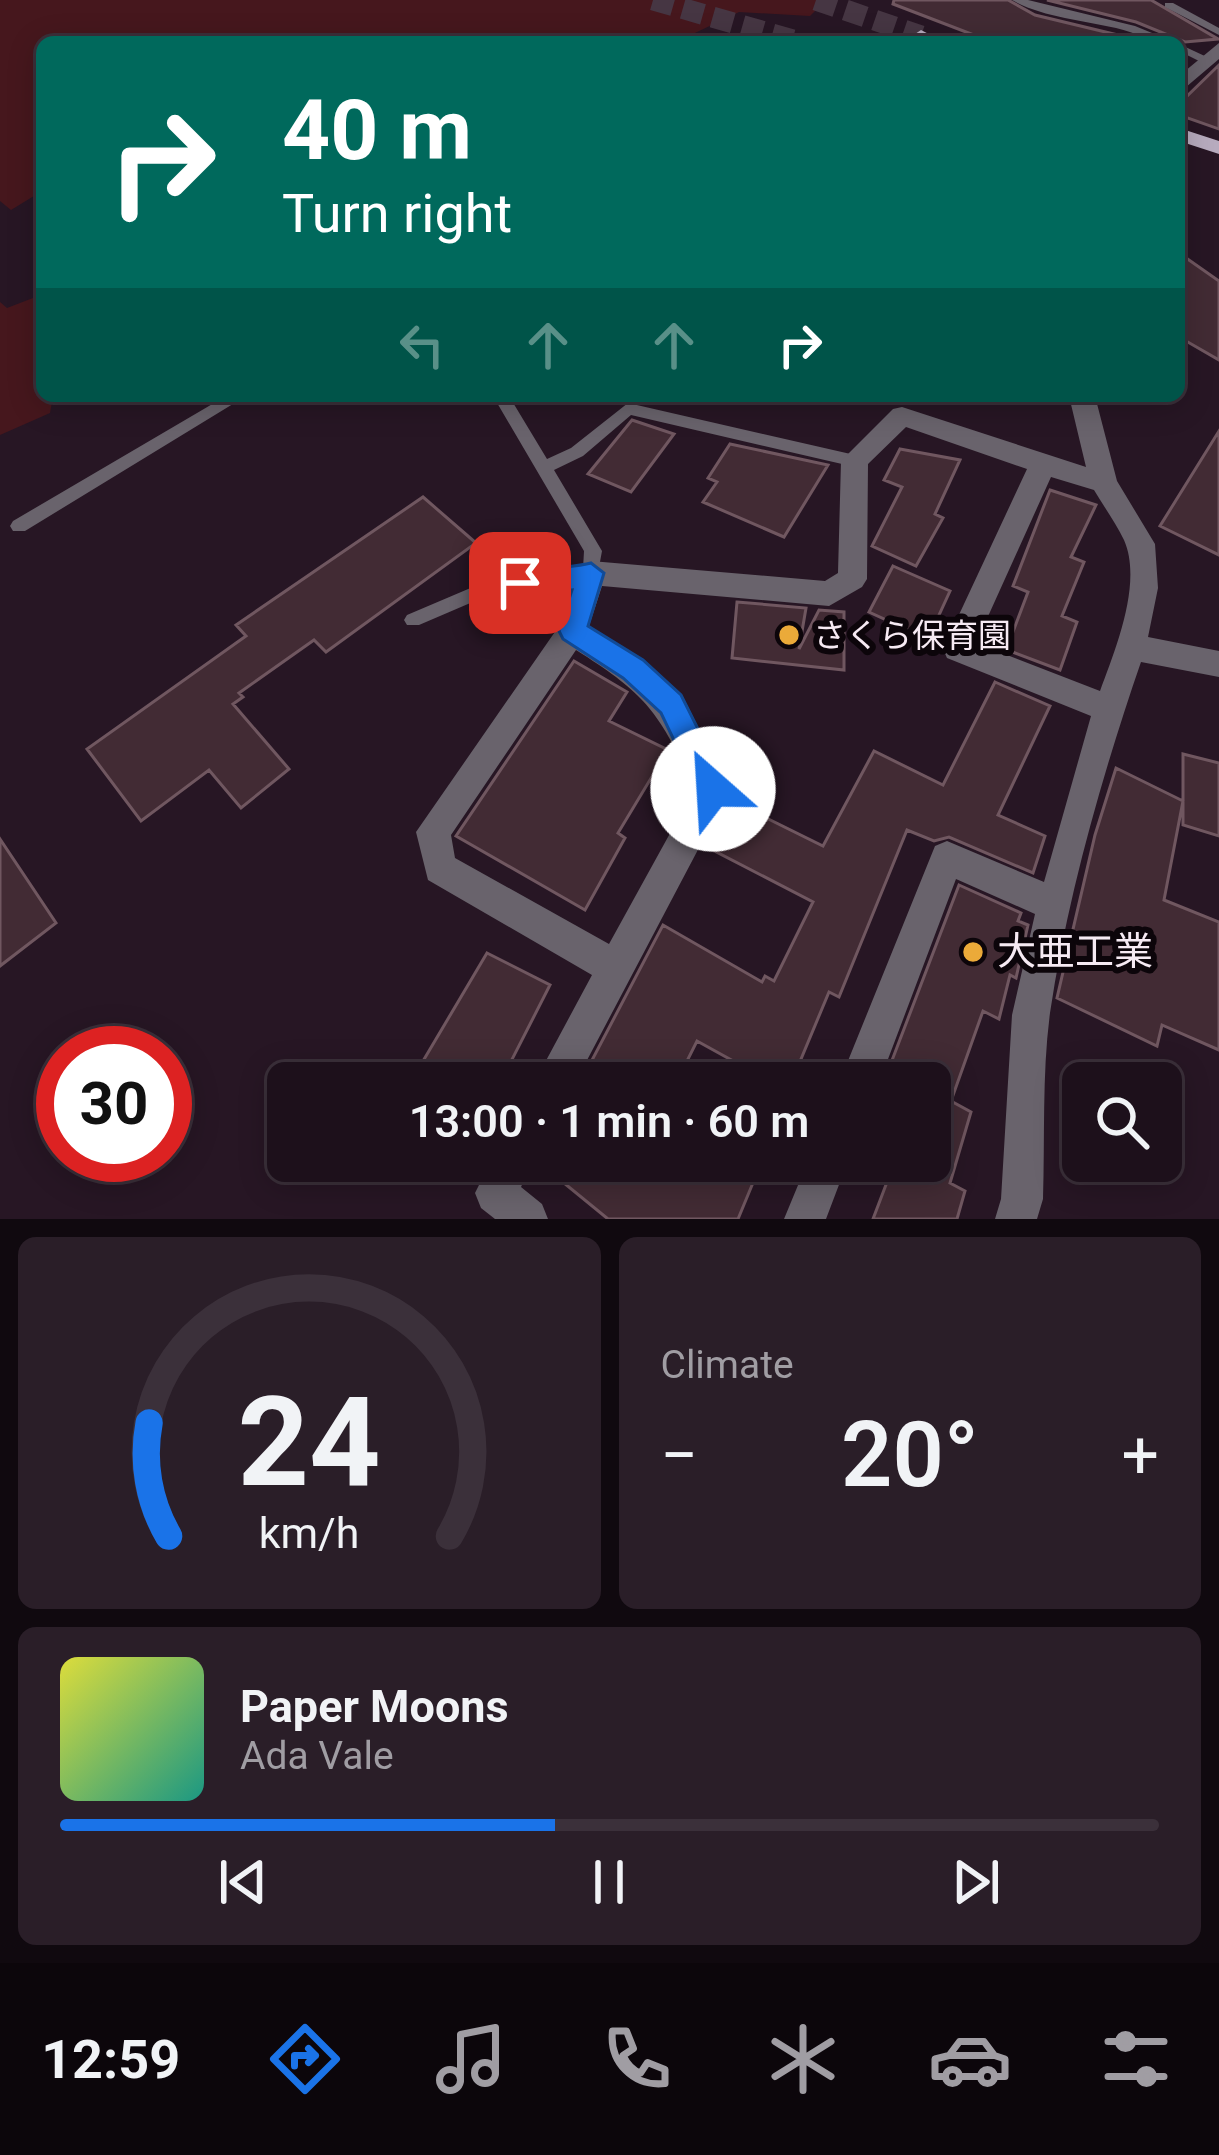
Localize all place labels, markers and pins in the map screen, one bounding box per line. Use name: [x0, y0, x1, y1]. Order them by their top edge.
pin: [469, 532, 571, 634]
place label: さくら保育園: [813, 616, 1011, 655]
marker: さくら保育園: [776, 622, 802, 648]
place label: 大亜工業: [997, 929, 1153, 975]
marker: 大亜工業: [960, 939, 986, 965]

